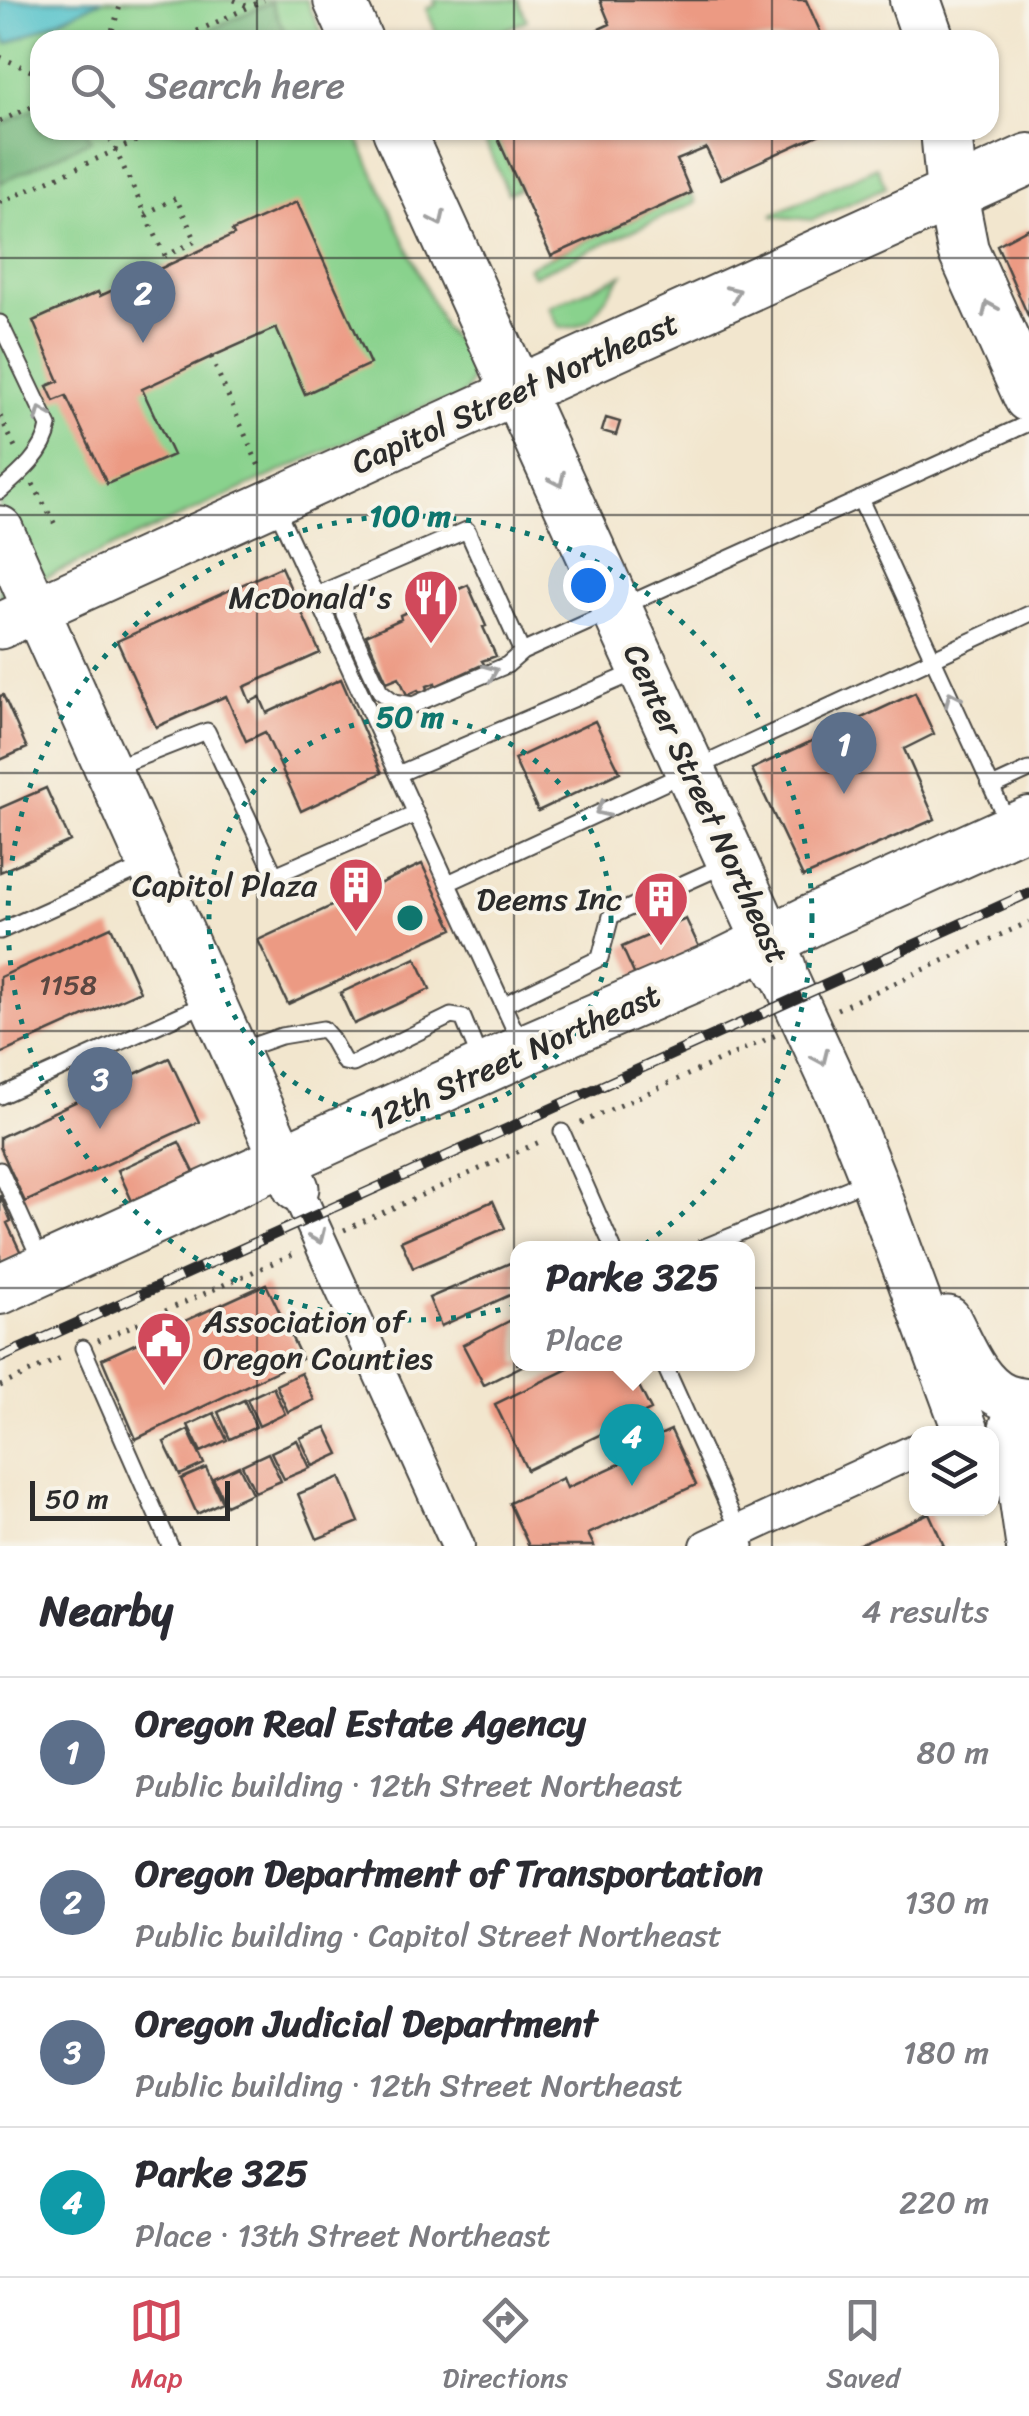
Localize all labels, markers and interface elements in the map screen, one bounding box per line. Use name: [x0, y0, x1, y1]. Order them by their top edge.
search box: [30, 30, 999, 140]
text: Search here: [145, 52, 345, 119]
icon: search: [65, 58, 120, 113]
one-way arrow: [426, 209, 446, 227]
pin: 2: [110, 260, 176, 343]
one-way arrow: [724, 285, 742, 305]
street label: Capitol Street Northeast: [342, 295, 688, 491]
one-way arrow: [981, 300, 1001, 318]
one-way arrow: [34, 406, 54, 424]
one-way arrow: [545, 470, 565, 488]
text: 100 m: [369, 489, 451, 543]
your location: [563, 560, 614, 611]
restaurant icon: McDonald's: [401, 567, 461, 646]
place label: McDonald's: [229, 569, 392, 626]
street label: Center Street Northeast: [607, 634, 805, 974]
one-way arrow: [481, 663, 499, 683]
text: 50 m: [376, 690, 444, 744]
one-way arrow: [944, 690, 964, 708]
pin: 1: [812, 712, 876, 794]
one-way arrow: [594, 798, 612, 818]
building icon: Capitol Plaza: [326, 855, 386, 934]
place label: Capitol Plaza: [132, 857, 318, 914]
building icon: Deems Inc: [631, 869, 691, 948]
place label: Deems Inc: [476, 871, 622, 928]
centre of rings: [392, 900, 428, 936]
house number: 1158: [39, 960, 97, 1009]
street label: 12th Street Northeast: [360, 967, 670, 1147]
pin: 3: [68, 1046, 132, 1129]
one-way arrow: [809, 1047, 829, 1065]
one-way arrow: [306, 1227, 326, 1245]
popup: [510, 1241, 755, 1371]
text: Parke 325: [546, 1244, 719, 1311]
place label: Association of Oregon Counties: [202, 1293, 433, 1387]
public building icon: Association of Oregon Counties: [134, 1309, 194, 1388]
text: Place: [546, 1311, 623, 1368]
pin: 4: [600, 1404, 664, 1486]
map controls: [909, 1426, 999, 1516]
button: layers: [909, 1426, 999, 1516]
text: 50 m: [45, 1474, 109, 1523]
scale bar: [30, 1476, 230, 1520]
text: Nearby: [40, 1574, 173, 1648]
text: 4 results: [861, 1583, 989, 1640]
text: Oregon Real Estate Agency: [135, 1690, 586, 1757]
text: 1: [66, 1724, 79, 1781]
text: 80 m: [917, 1724, 989, 1781]
text: Public building · 12th Street Northeast: [135, 1757, 682, 1814]
text: Oregon Department of Transportation: [135, 1840, 763, 1907]
text: 2: [63, 1874, 82, 1931]
text: 130 m: [905, 1874, 989, 1931]
text: Public building · Capitol Street Northeast: [135, 1907, 722, 1964]
text: Oregon Judicial Department: [135, 1990, 597, 2057]
text: 3: [64, 2024, 81, 2081]
text: 180 m: [903, 2024, 989, 2081]
text: Public building · 12th Street Northeast: [135, 2057, 682, 2114]
text: Parke 325: [135, 2140, 308, 2207]
text: 4: [62, 2174, 83, 2231]
text: 220 m: [899, 2174, 989, 2231]
text: Place · 13th Street Northeast: [135, 2207, 550, 2264]
tab: Map: [129, 2293, 184, 2402]
tab: Directions: [442, 2293, 568, 2402]
tab: Saved: [826, 2293, 900, 2402]

